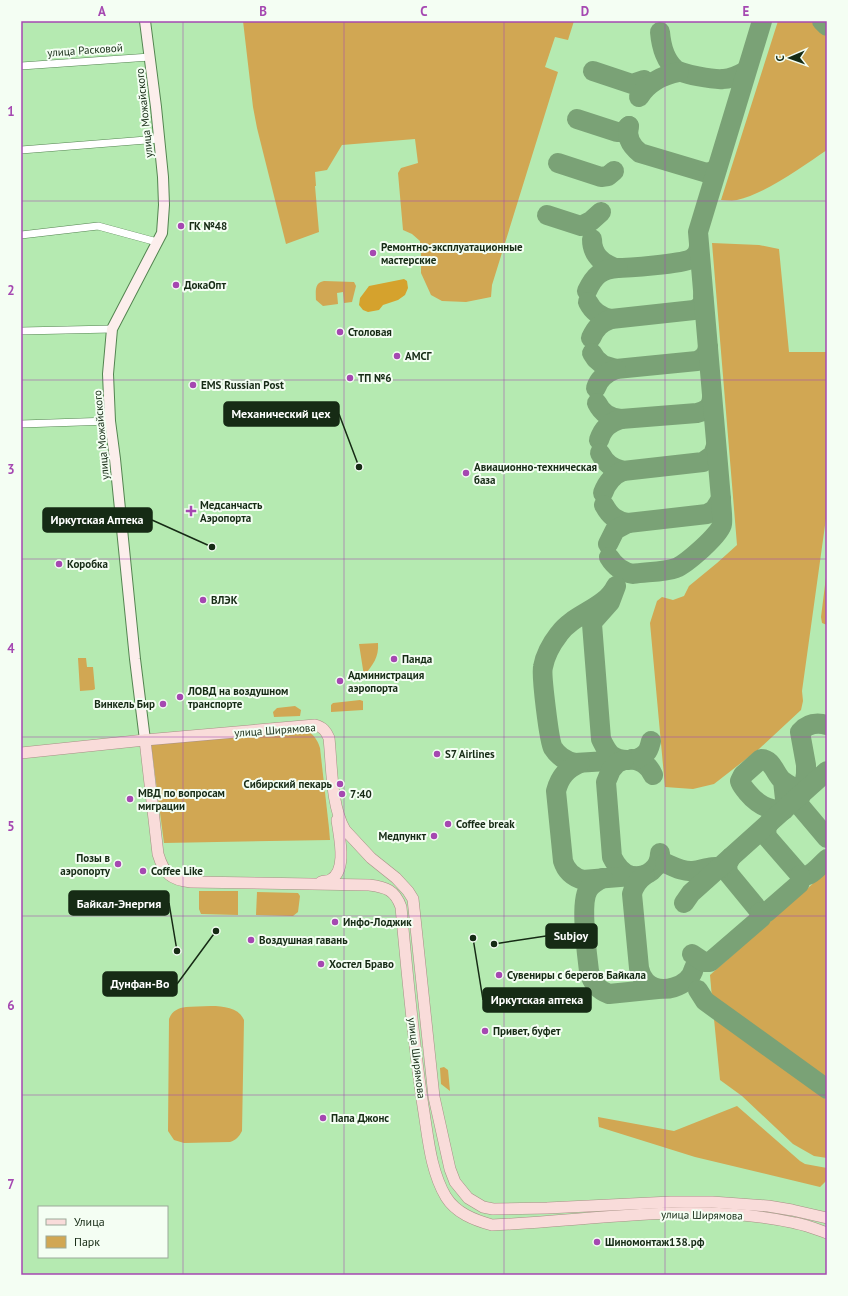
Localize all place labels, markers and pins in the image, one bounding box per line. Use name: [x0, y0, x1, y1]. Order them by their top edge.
place label: ГК №48: [189, 219, 227, 233]
marker: ГК №48: [176, 221, 186, 231]
place label: Ремонтно-эксплуатационные мастерские: [381, 240, 523, 267]
marker: Ремонтно-эксплуатационные мастерские: [368, 248, 378, 258]
place label: ДокаОпт: [184, 278, 226, 292]
marker: ДокаОпт: [171, 280, 181, 290]
place label: Столовая: [348, 325, 392, 339]
marker: Столовая: [335, 327, 345, 337]
place label: АМСГ: [405, 349, 433, 363]
marker: АМСГ: [392, 351, 402, 361]
place label: ТП №6: [358, 371, 392, 385]
marker: ТП №6: [345, 373, 355, 383]
place label: EMS Russian Рost: [201, 378, 284, 392]
marker: EMS Russian Рost: [188, 380, 198, 390]
callout: Механический цех: [224, 402, 339, 426]
place label: Авиационно-техническая база: [474, 460, 597, 487]
marker: Авиационно-техническая база: [461, 468, 471, 478]
place label: Медсанчасть Аэропорта: [200, 498, 263, 525]
marker: Медсанчасть Аэропорта: [185, 505, 197, 517]
callout: Иркутская Аптека: [43, 508, 152, 532]
place label: Коробка: [67, 557, 108, 571]
marker: Коробка: [54, 559, 64, 569]
place label: ВЛЭК: [211, 593, 238, 607]
marker: ВЛЭК: [198, 595, 208, 605]
place label: Панда: [402, 652, 432, 666]
marker: Панда: [389, 654, 399, 664]
place label: Администрация аэропорта: [348, 668, 424, 695]
marker: Администрация аэропорта: [335, 676, 345, 686]
place label: ЛОВД на воздушном транспорте: [187, 684, 288, 711]
marker: ЛОВД на воздушном транспорте: [175, 692, 185, 702]
place label: Винкель Бир: [94, 697, 155, 711]
marker: Винкель Бир: [158, 699, 168, 709]
place label: S7 Airlines: [445, 747, 495, 761]
marker: S7 Airlines: [432, 749, 442, 759]
place label: Сибирский пекарь: [243, 777, 333, 791]
marker: Сибирский пекарь: [335, 779, 345, 789]
place label: МВД по вопросам миграции: [138, 786, 225, 813]
place label: 7:40: [350, 787, 372, 801]
marker: 7:40: [337, 789, 347, 799]
marker: МВД по вопросам миграции: [125, 794, 135, 804]
place label: Coffee break: [456, 817, 515, 831]
marker: Coffee break: [443, 819, 453, 829]
place label: Медпункт: [378, 829, 426, 843]
marker: Медпункт: [429, 831, 439, 841]
place label: Позы в аэропорту: [60, 851, 111, 878]
marker: Позы в аэропорту: [113, 859, 123, 869]
place label: Coffee Like: [151, 864, 203, 878]
marker: Coffee Like: [138, 866, 148, 876]
callout: Байкал-Энергия: [69, 891, 169, 915]
place label: Инфо-Лоджик: [343, 915, 412, 929]
marker: Инфо-Лоджик: [330, 917, 340, 927]
callout: Subjoy: [546, 924, 597, 948]
place label: Воздушная гавань: [259, 933, 348, 947]
marker: Воздушная гавань: [246, 935, 256, 945]
place label: Хостел Браво: [329, 957, 394, 971]
marker: Хостел Браво: [316, 959, 326, 969]
place label: Сувениры с берегов Байкала: [507, 968, 646, 982]
marker: Сувениры с берегов Байкала: [494, 970, 504, 980]
callout: Дунфан-Во: [103, 972, 177, 996]
callout: Иркутская аптека: [483, 988, 591, 1012]
place label: Привет, буфет: [493, 1024, 561, 1038]
marker: Привет, буфет: [480, 1026, 490, 1036]
place label: Папа Джонс: [331, 1111, 389, 1125]
marker: Папа Джонс: [318, 1113, 328, 1123]
place label: Шиномонтаж138.рф: [605, 1235, 705, 1249]
marker: Шиномонтаж138.рф: [592, 1237, 602, 1247]

